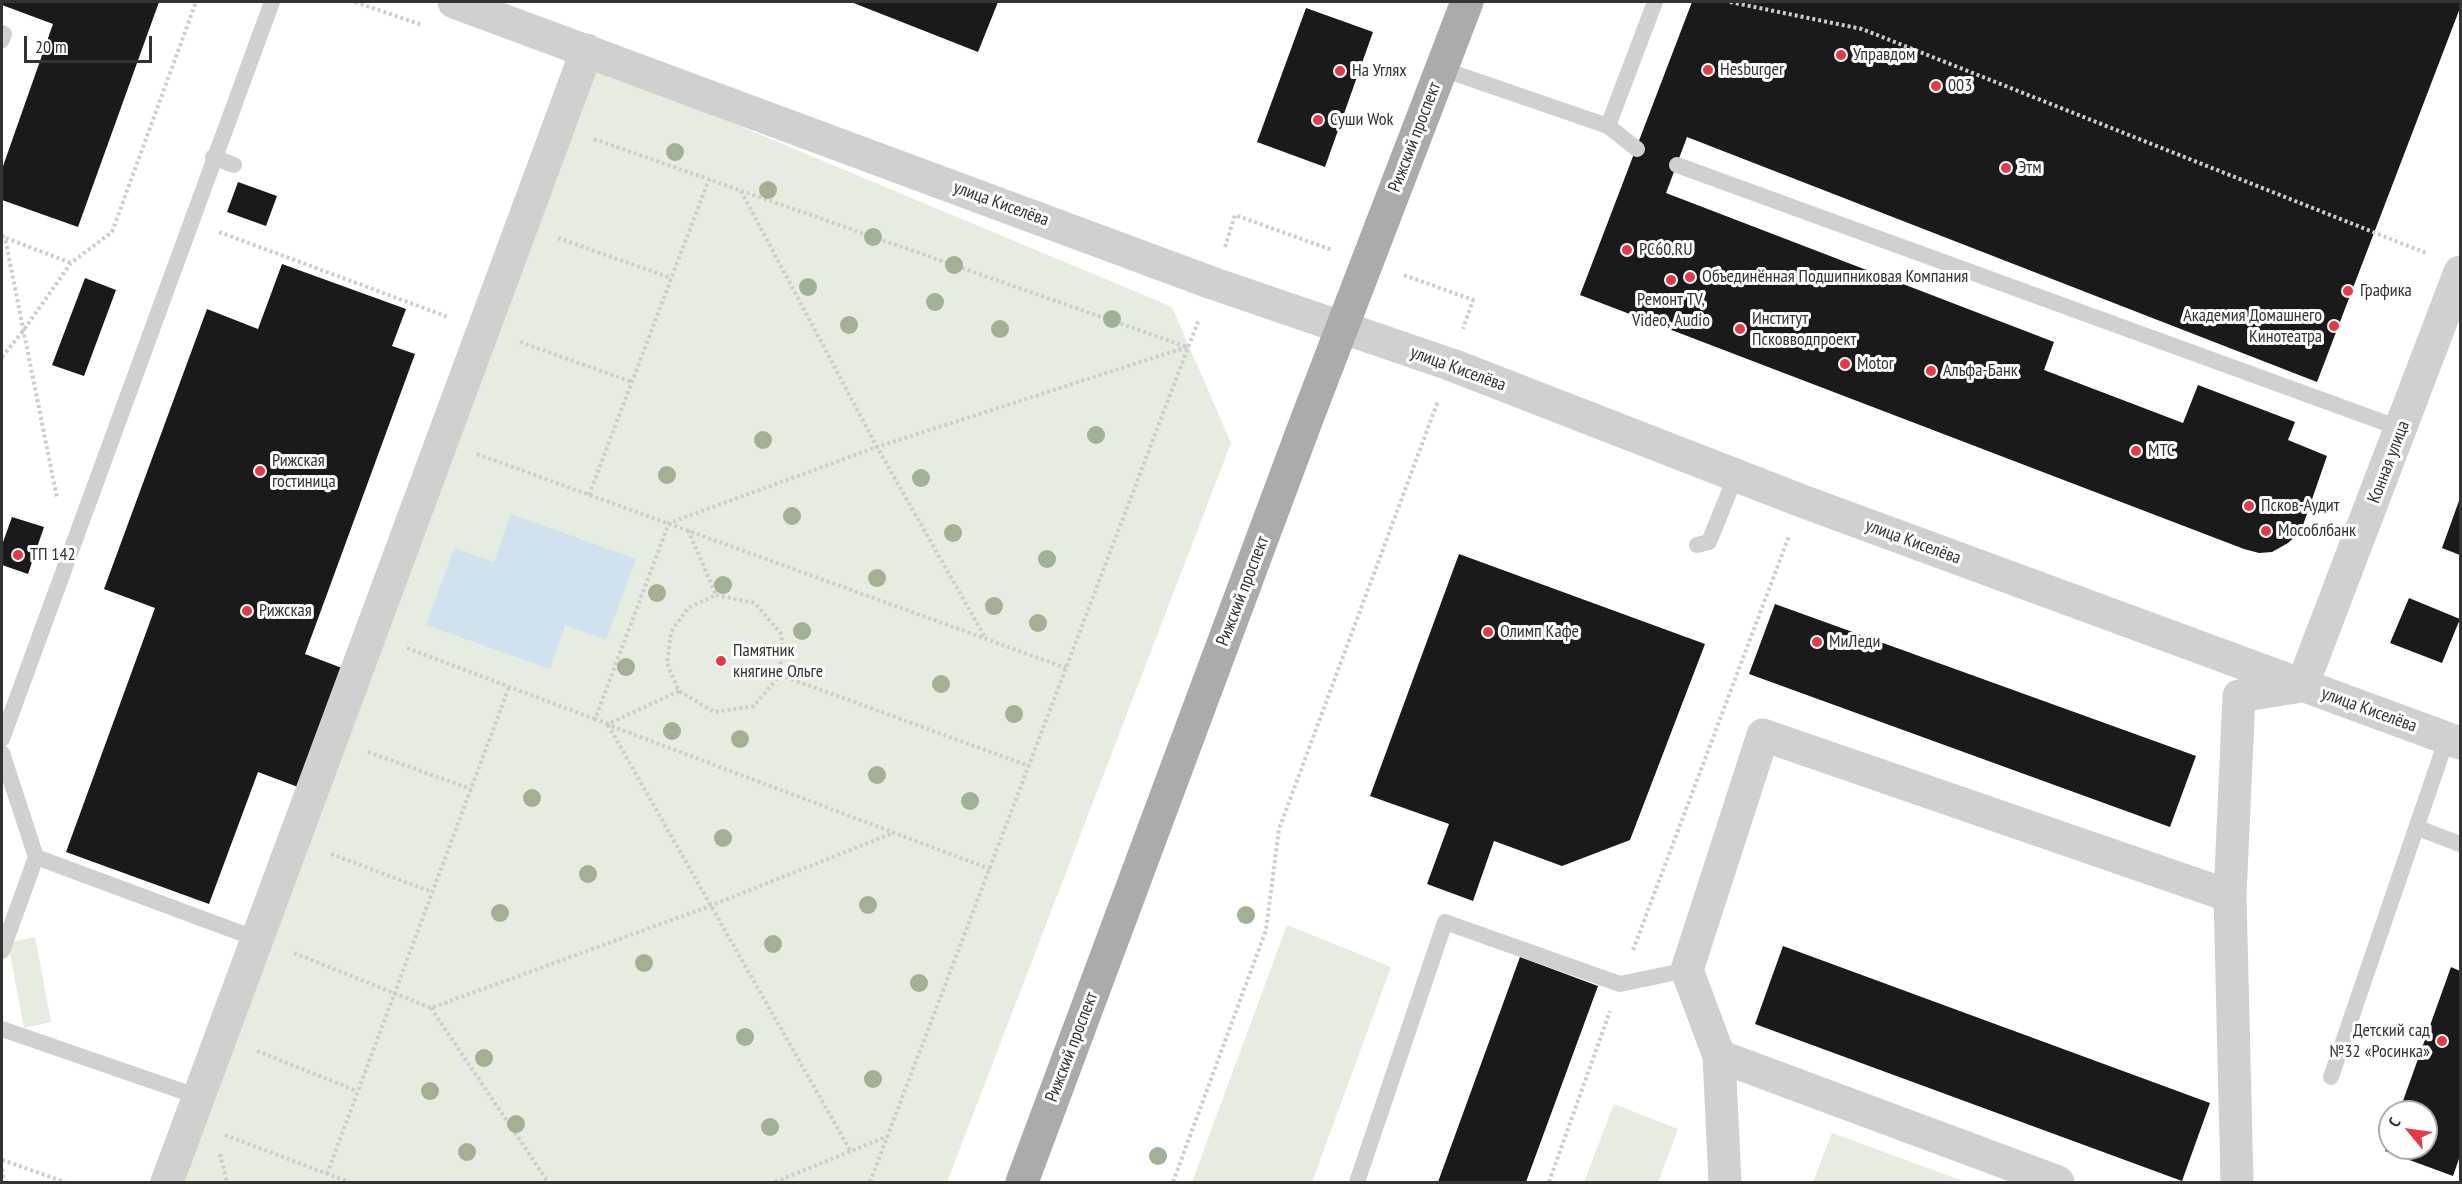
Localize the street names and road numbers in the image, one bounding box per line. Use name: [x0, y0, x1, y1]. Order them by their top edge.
street label: Рижский проспект: [1384, 79, 1446, 195]
street label: улица Киселёва: [950, 177, 1052, 231]
street label: улица Киселёва: [1407, 342, 1509, 396]
street label: Конная улица: [2363, 418, 2415, 506]
street label: улица Киселёва: [1862, 515, 1964, 569]
street label: Рижский проспект: [1212, 533, 1274, 649]
street label: улица Киселёва: [2318, 683, 2420, 737]
street label: Рижский проспект: [1041, 989, 1103, 1105]

